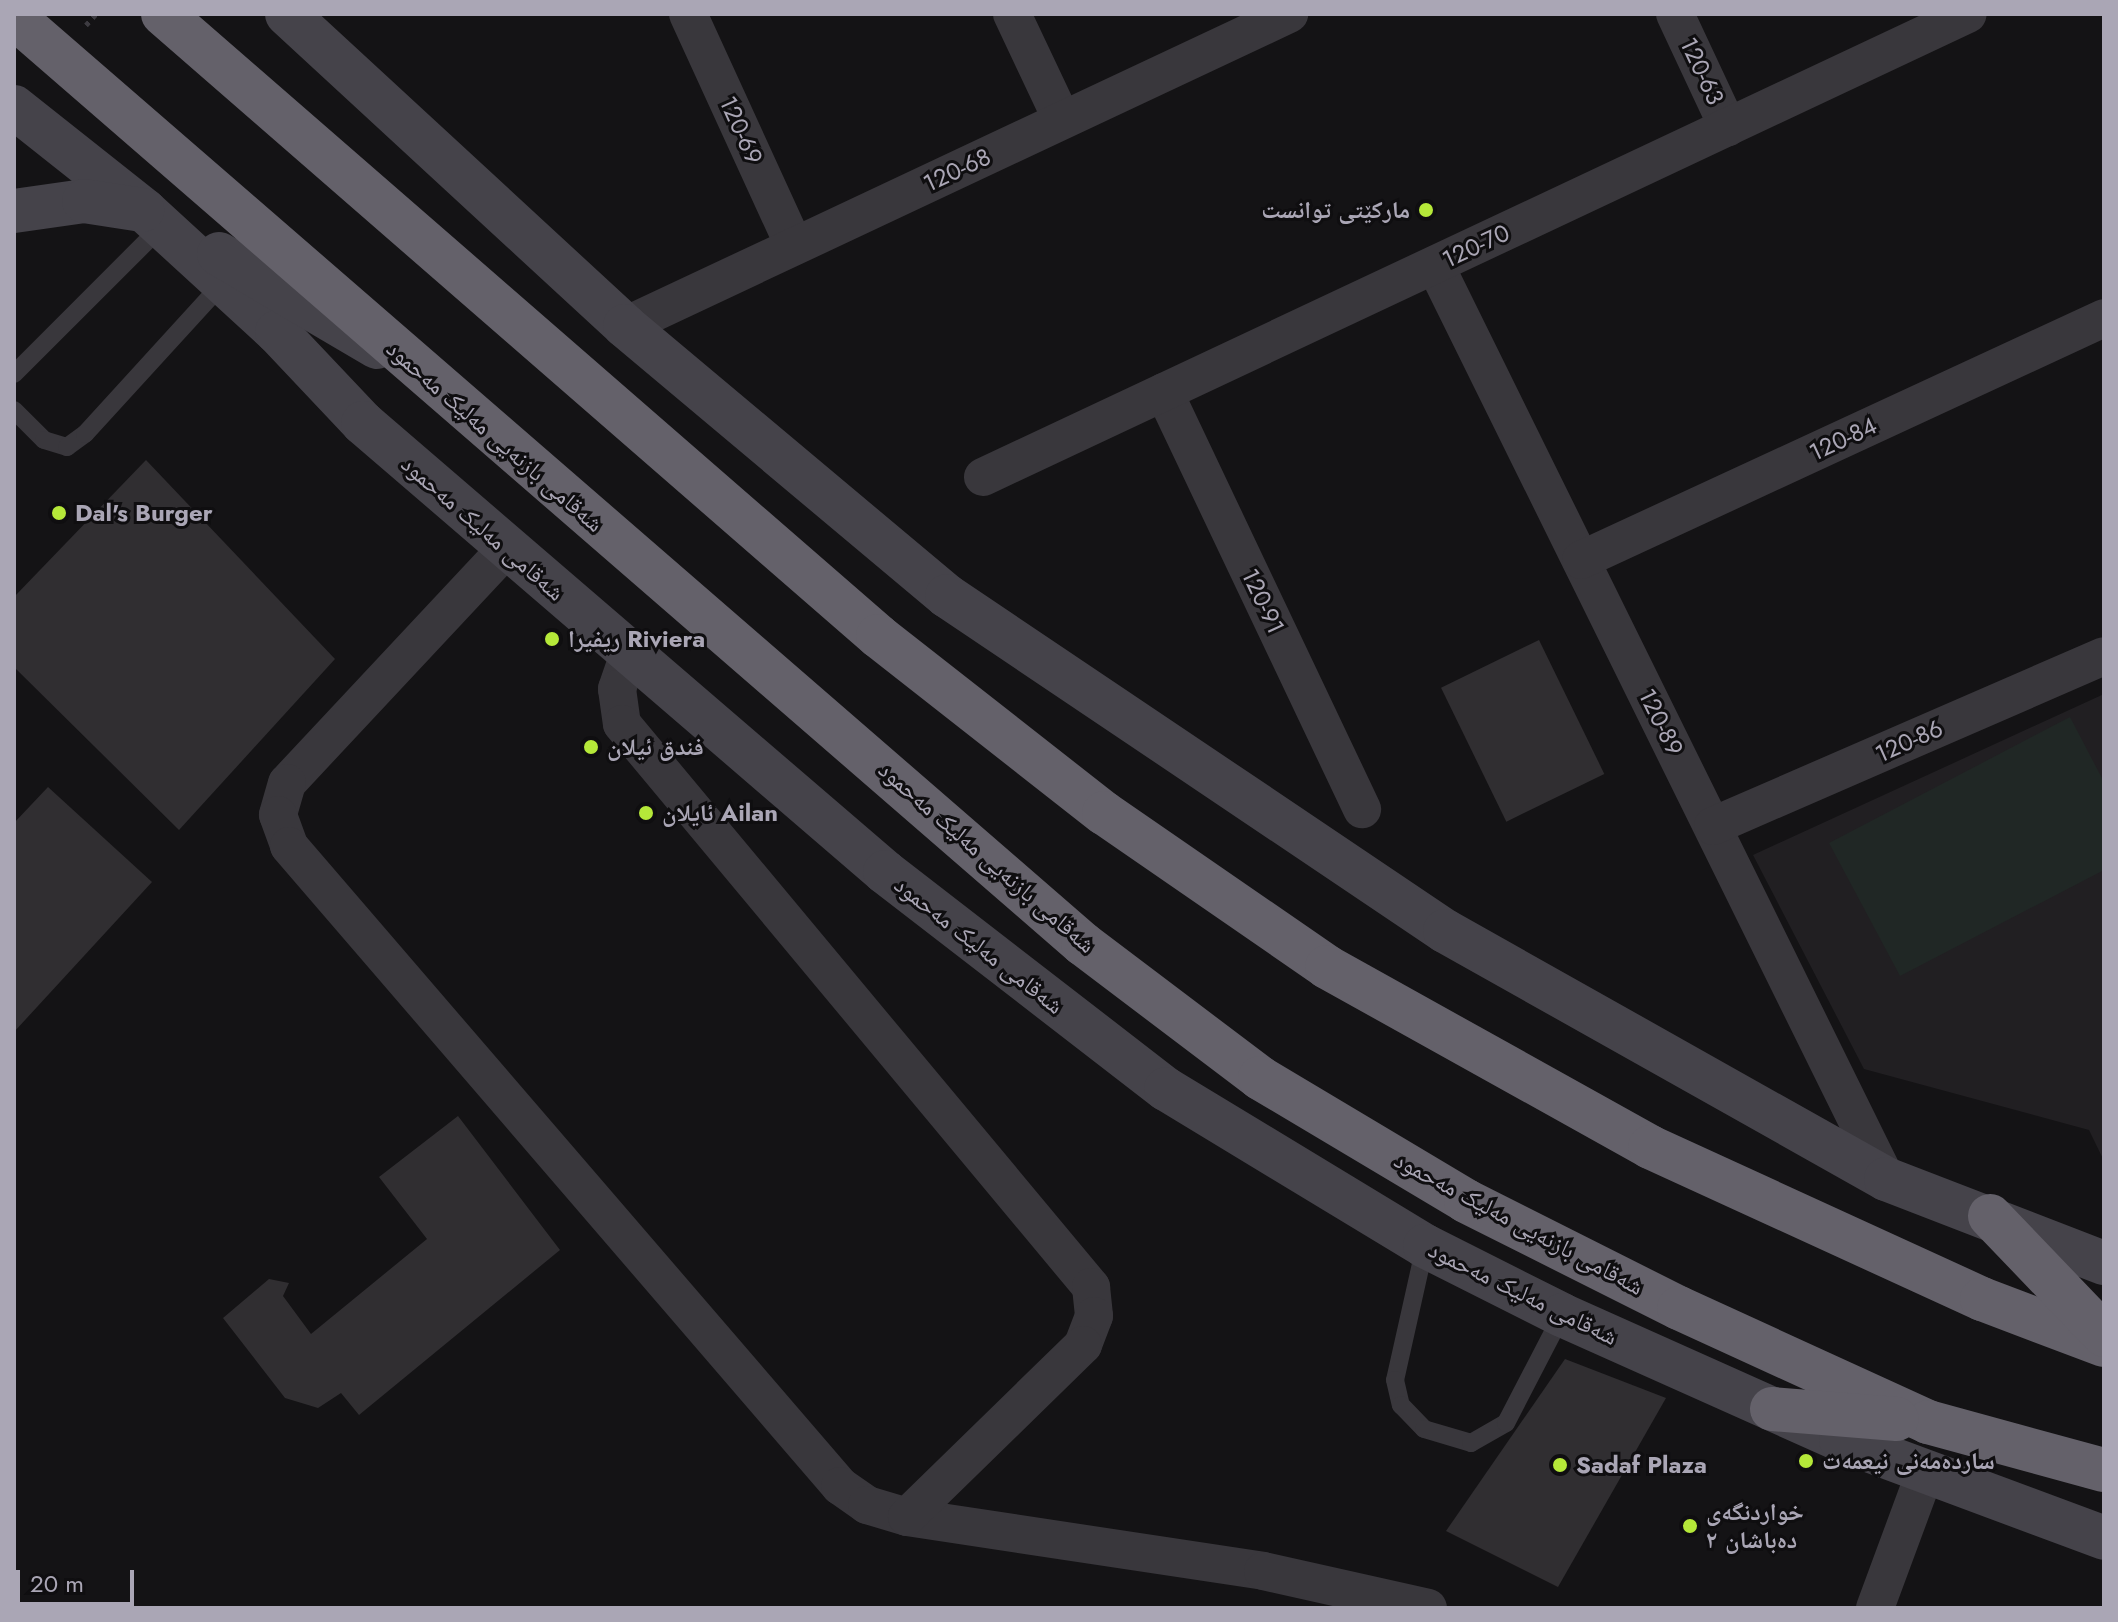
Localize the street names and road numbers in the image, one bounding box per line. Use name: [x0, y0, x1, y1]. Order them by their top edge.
street label: 120-63: [1674, 33, 1730, 109]
street label: 120-69: [713, 91, 769, 169]
street label: 120-68: [919, 142, 995, 198]
street label: 120-70: [1438, 218, 1514, 274]
street label: شەقامی بازنەیی مەلیک مەحمود: [381, 334, 609, 538]
street label: 120-84: [1805, 411, 1881, 467]
street label: شەقامی مەلیک مەحمود: [395, 449, 571, 607]
street label: 120-91: [1235, 564, 1291, 638]
street label: 120-89: [1633, 684, 1689, 760]
street label: 120-86: [1871, 713, 1947, 769]
street label: شەقامی بازنەیی مەلیک مەحمود: [873, 755, 1101, 959]
street label: شەقامی مەلیک مەحمود: [889, 870, 1069, 1020]
street label: شەقامی بازنەیی مەلیک مەحمود: [1389, 1145, 1649, 1301]
street label: شەقامی مەلیک مەحمود: [1424, 1235, 1622, 1351]

